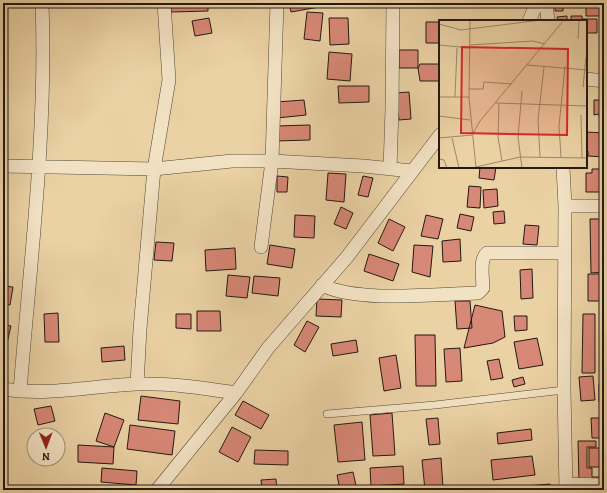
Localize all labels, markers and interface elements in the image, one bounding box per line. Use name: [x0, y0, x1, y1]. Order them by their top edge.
inset map: [439, 20, 587, 168]
north arrow: [26, 427, 66, 467]
text: N: [42, 449, 50, 464]

